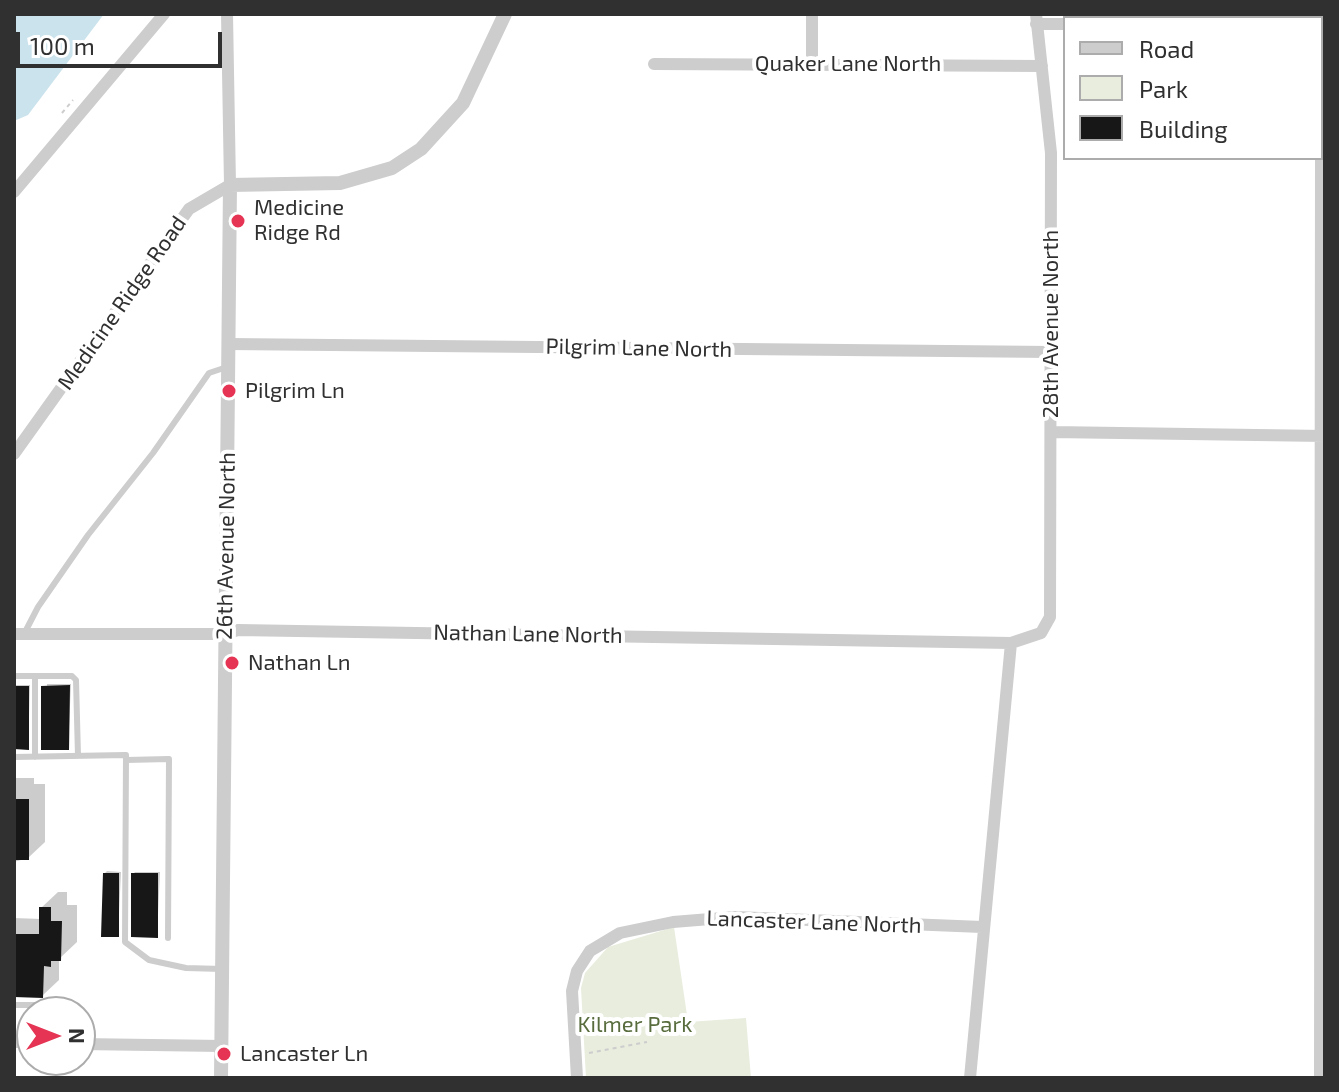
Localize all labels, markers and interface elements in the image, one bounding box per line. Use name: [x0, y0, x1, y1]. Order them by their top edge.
scale bar: [20, 16, 226, 66]
legend: [1063, 16, 1323, 160]
text: 100 m: [30, 31, 95, 60]
text: Road: [1139, 34, 1194, 63]
street label: Quaker Lane North: [755, 51, 941, 77]
text: Park: [1139, 74, 1188, 103]
text: Building: [1139, 114, 1228, 143]
place label: Medicine Ridge Rd: [254, 195, 344, 246]
street label: Medicine Ridge Road: [52, 211, 192, 395]
marker: Medicine Ridge Rd: [229, 212, 247, 230]
street label: 28th Avenue North: [1038, 230, 1064, 418]
street label: Pilgrim Lane North: [545, 333, 733, 363]
place label: Pilgrim Ln: [245, 378, 345, 404]
marker: Pilgrim Ln: [220, 382, 238, 400]
street label: 26th Avenue North: [211, 452, 241, 640]
street label: Nathan Lane North: [433, 619, 623, 649]
place label: Nathan Ln: [248, 650, 351, 676]
marker: Nathan Ln: [223, 654, 241, 672]
street label: Lancaster Lane North: [706, 905, 922, 939]
north arrow: [16, 996, 96, 1076]
park label: Kilmer Park: [578, 1012, 692, 1038]
text: N: [65, 1028, 91, 1044]
place label: Lancaster Ln: [240, 1041, 368, 1067]
marker: Lancaster Ln: [215, 1045, 233, 1063]

